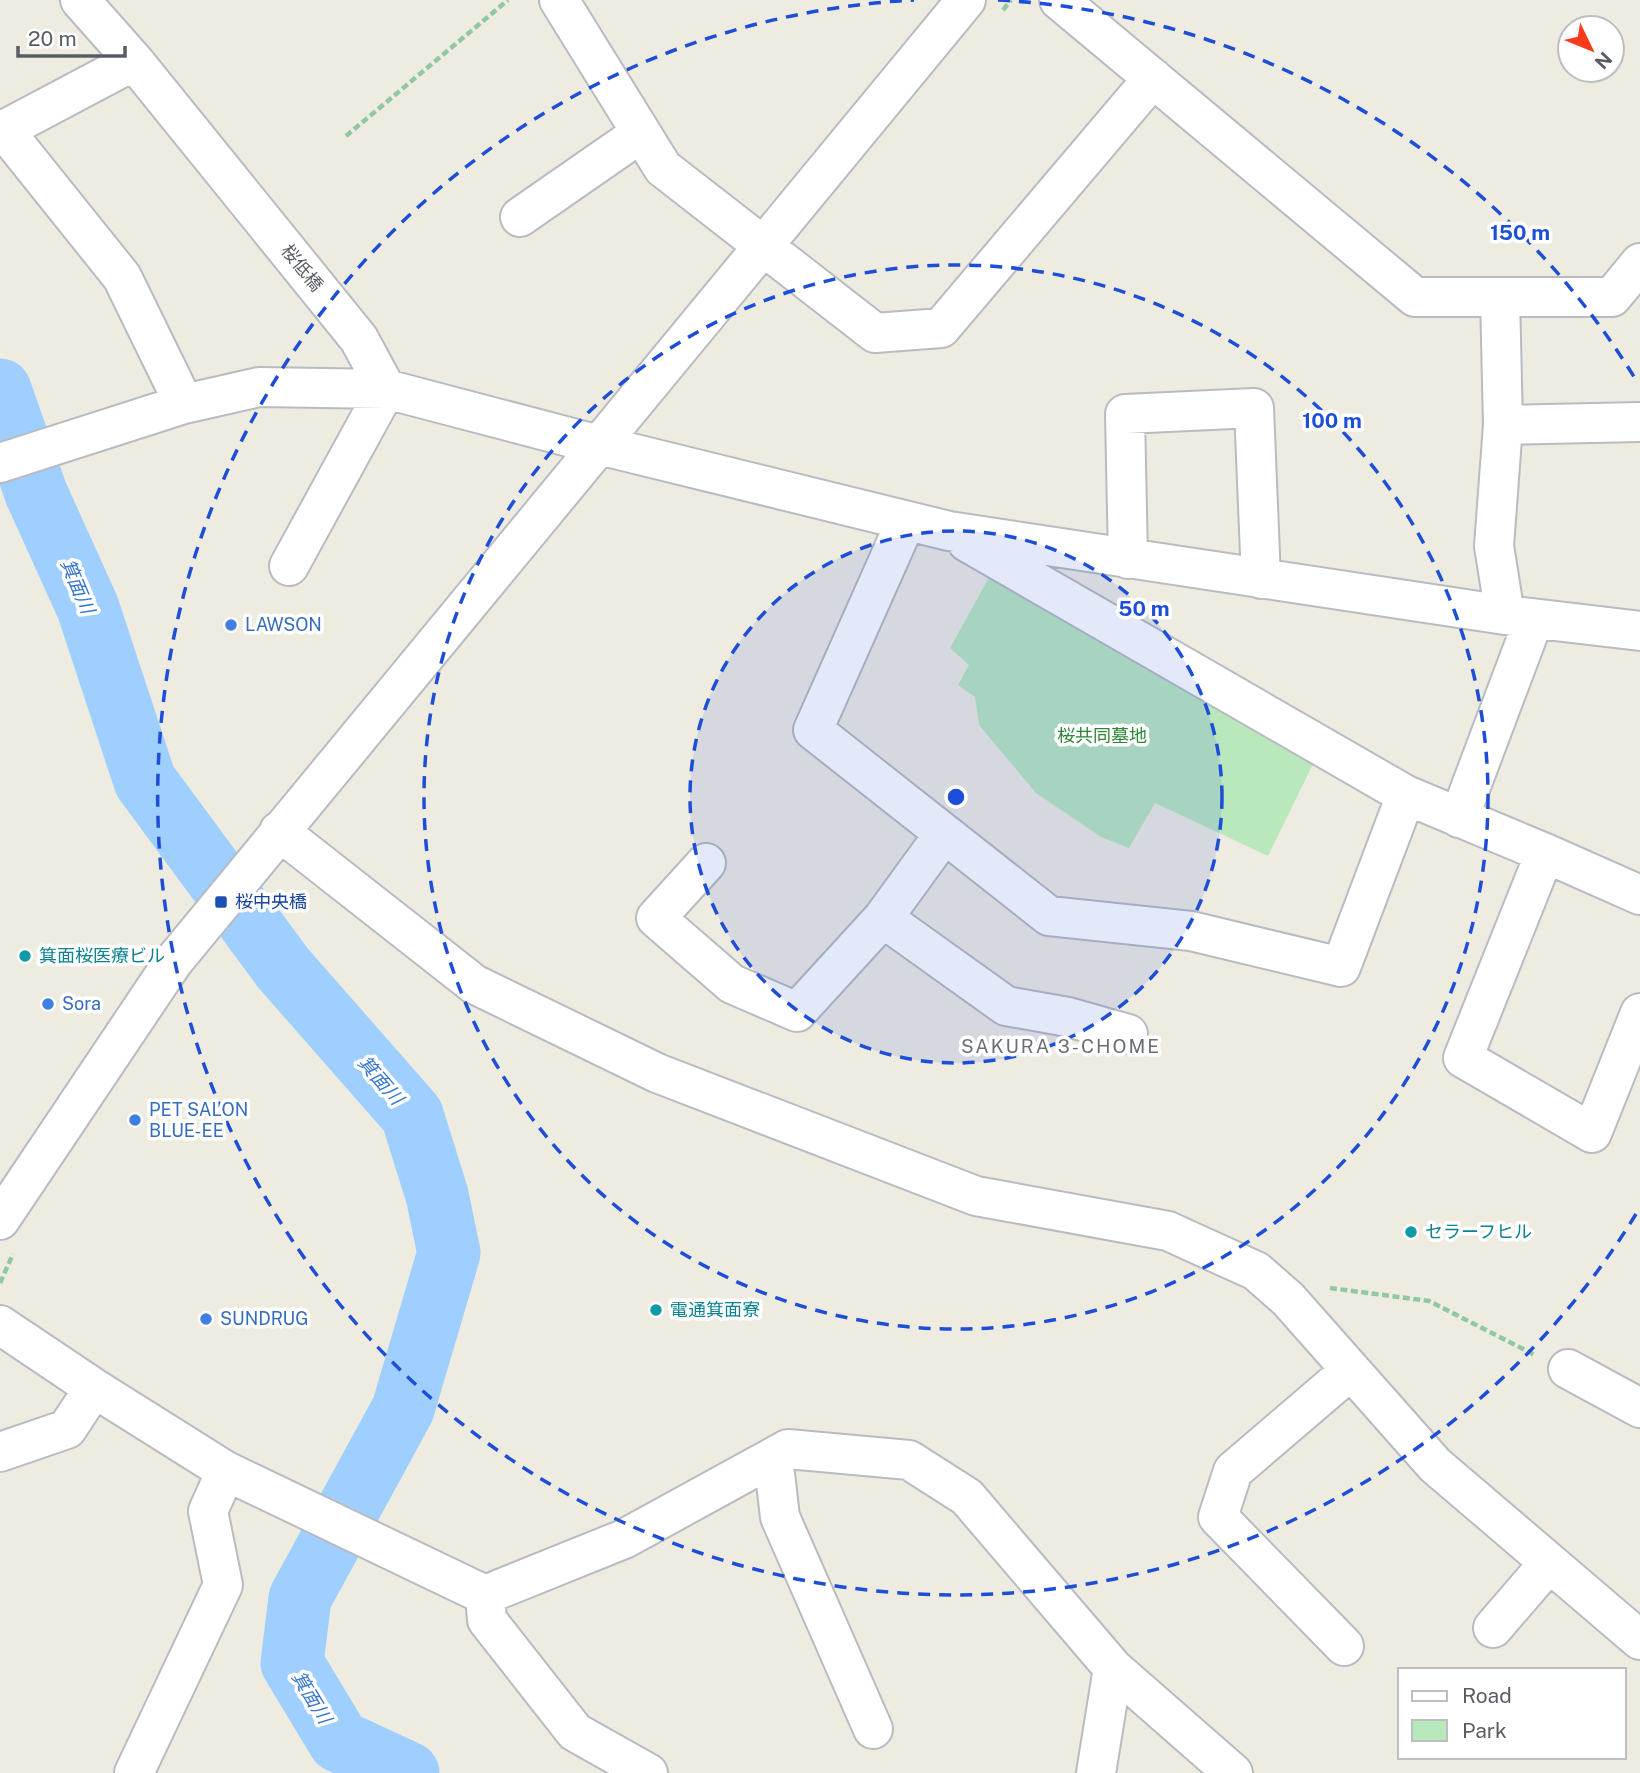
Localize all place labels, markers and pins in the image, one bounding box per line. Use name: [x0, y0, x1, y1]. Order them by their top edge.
place label: LAWSON: [245, 614, 322, 635]
marker: LAWSON: [223, 617, 239, 633]
centre of rings: [944, 785, 968, 809]
place label: 桜中央橋: [235, 891, 307, 912]
marker: 桜中央橋: [213, 894, 229, 910]
place label: 箕面桜医療ビル: [39, 945, 165, 966]
marker: 箕面桜医療ビル: [17, 948, 33, 964]
place label: Sora: [62, 993, 101, 1014]
marker: Sora: [40, 996, 56, 1012]
place label: PET SALON BLUE-EE: [149, 1099, 248, 1141]
marker: PET SALON BLUE-EE: [127, 1112, 143, 1128]
place label: セラーフヒル: [1425, 1221, 1532, 1242]
marker: セラーフヒル: [1403, 1224, 1419, 1240]
place label: 電通箕面寮: [670, 1299, 760, 1320]
marker: 電通箕面寮: [648, 1302, 664, 1318]
place label: SUNDRUG: [220, 1308, 308, 1329]
marker: SUNDRUG: [198, 1311, 214, 1327]

